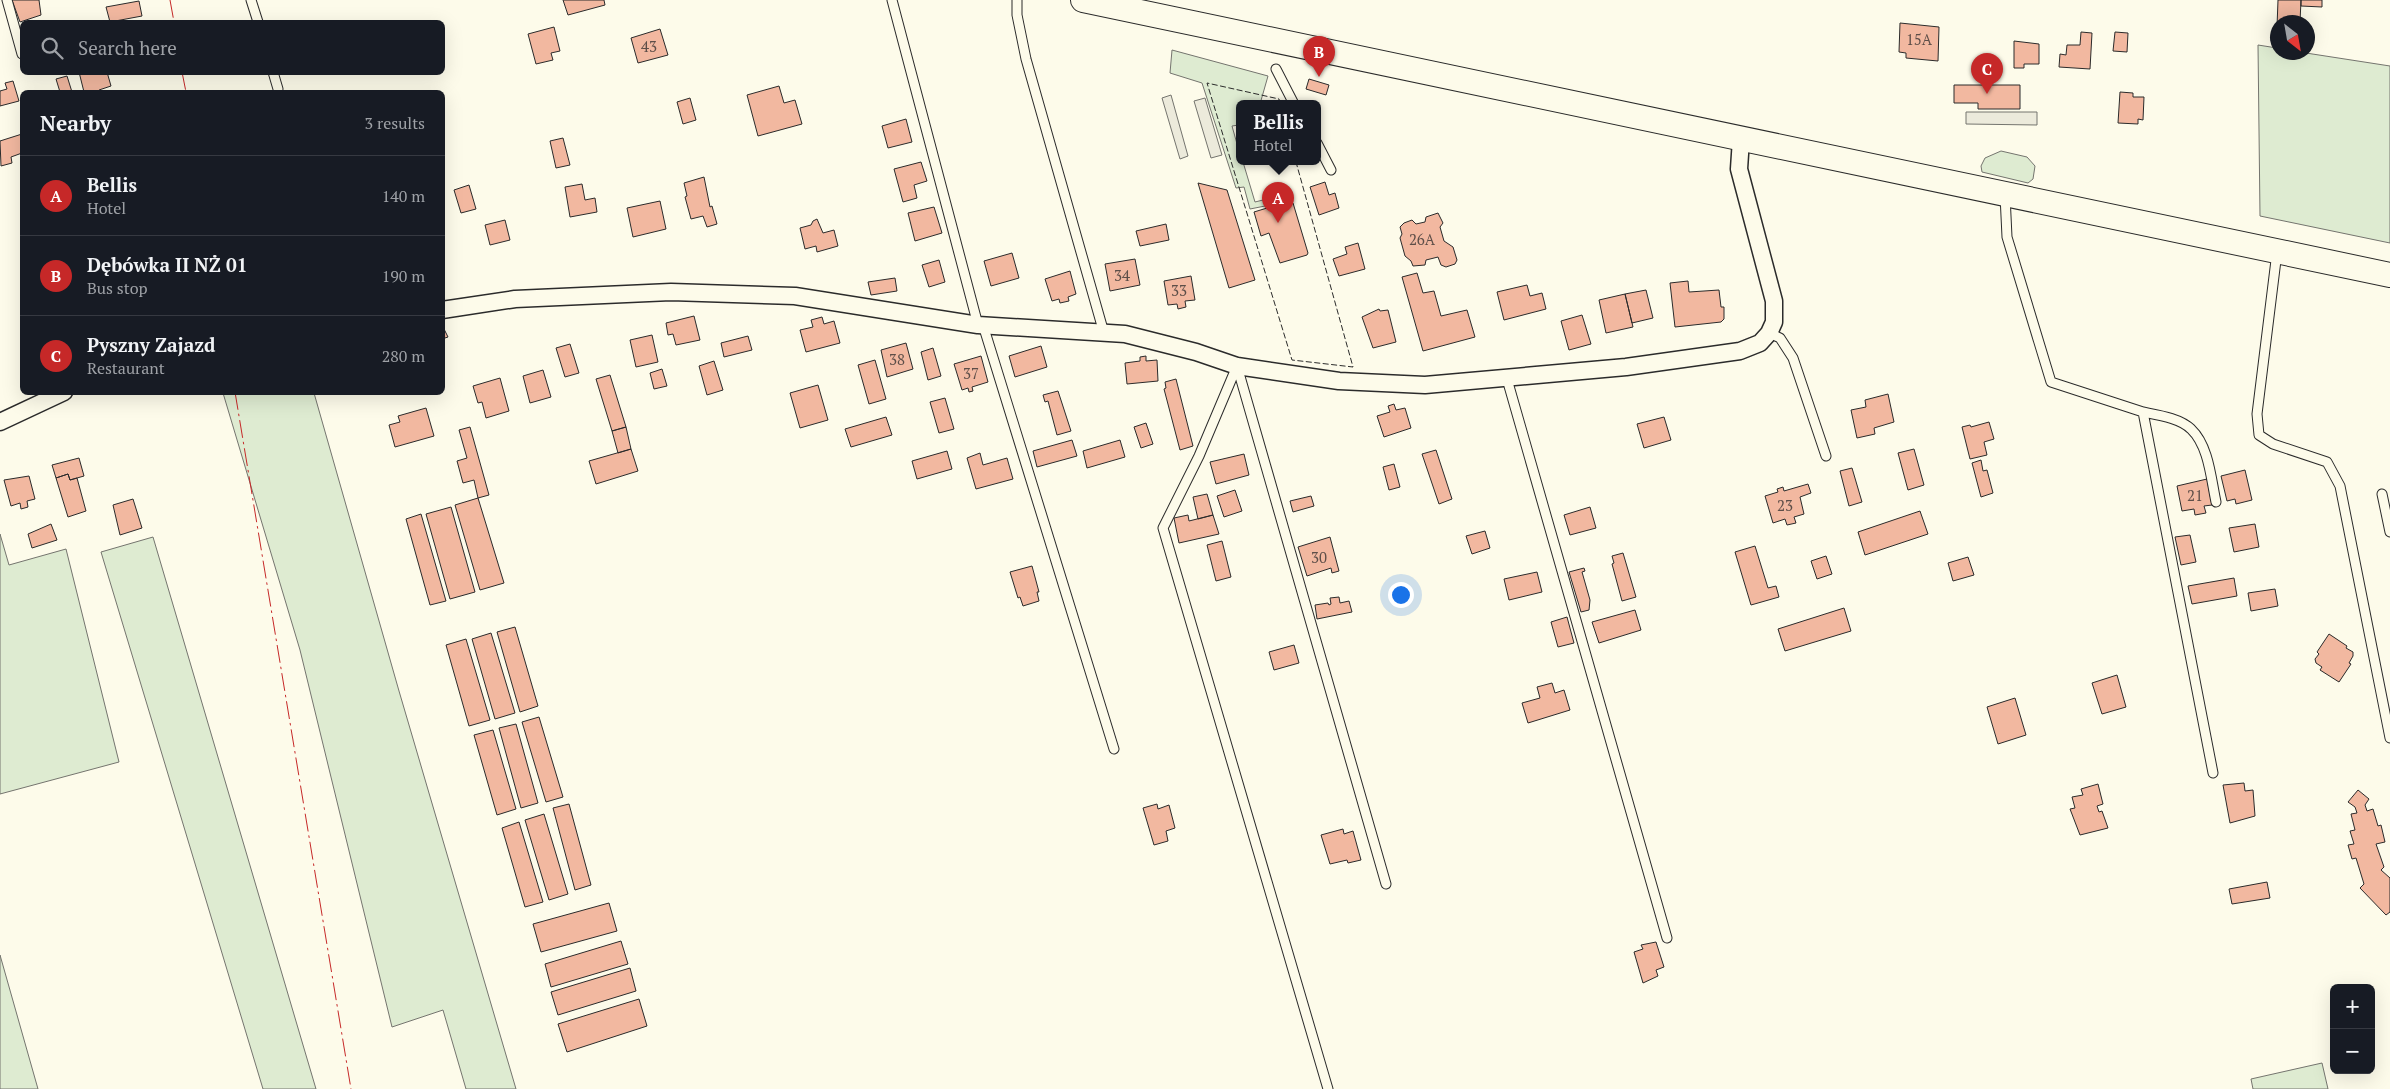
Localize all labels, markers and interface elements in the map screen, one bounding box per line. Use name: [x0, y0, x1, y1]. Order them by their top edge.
north arrow: [2270, 15, 2315, 60]
search box: [20, 20, 445, 75]
house number: 15A: [1906, 29, 1933, 49]
icon: search: [38, 34, 66, 62]
text: Search here: [78, 35, 177, 60]
house number: 43: [641, 36, 657, 56]
pin: B: [1303, 36, 1335, 77]
pin: C: [1971, 53, 2003, 94]
popup: [1236, 100, 1321, 165]
text: Nearby: [40, 109, 111, 137]
text: Bellis: [1253, 109, 1304, 134]
text: 3 results: [365, 112, 425, 134]
text: Hotel: [1253, 134, 1293, 156]
text: Bellis: [87, 172, 137, 197]
pin: A: [1262, 182, 1294, 223]
text: A: [50, 185, 62, 207]
text: 140 m: [382, 185, 425, 207]
text: Hotel: [87, 197, 126, 219]
house number: 26A: [1409, 229, 1436, 249]
text: Dębówka II NŻ 01: [87, 252, 247, 277]
text: B: [51, 265, 61, 287]
text: 190 m: [382, 265, 425, 287]
house number: 34: [1114, 265, 1130, 285]
text: Bus stop: [87, 277, 148, 299]
house number: 33: [1171, 280, 1187, 300]
text: Pyszny Zajazd: [87, 332, 215, 357]
text: C: [51, 345, 61, 367]
text: 280 m: [382, 345, 425, 367]
house number: 38: [889, 349, 905, 369]
text: Restaurant: [87, 357, 165, 379]
house number: 37: [963, 363, 979, 383]
house number: 21: [2187, 485, 2203, 505]
house number: 23: [1777, 495, 1793, 515]
house number: 30: [1311, 547, 1327, 567]
your location: [1388, 582, 1414, 608]
map controls: [2330, 984, 2375, 1074]
button: +: [2330, 984, 2375, 1029]
button: −: [2330, 1029, 2375, 1074]

